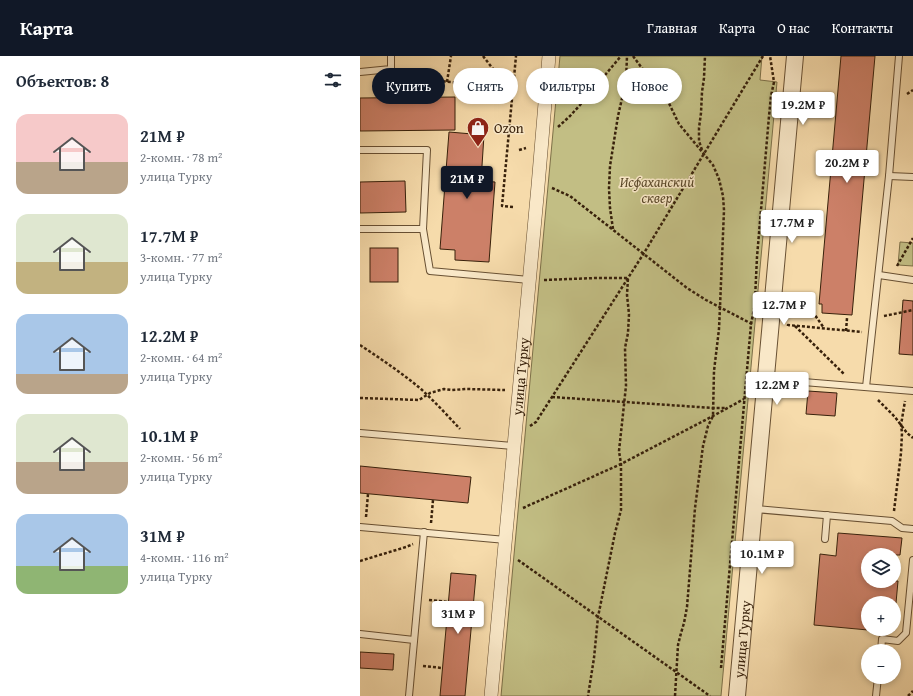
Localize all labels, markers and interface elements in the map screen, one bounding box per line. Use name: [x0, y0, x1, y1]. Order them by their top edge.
text: Карта: [20, 14, 73, 42]
text: Главная: [647, 18, 697, 38]
text: Карта: [719, 18, 755, 38]
text: О нас: [777, 18, 810, 38]
text: Контакты: [832, 18, 893, 38]
text: Объектов: 8: [16, 68, 109, 93]
chip: Купить: [372, 68, 445, 104]
chip: Снять: [453, 68, 518, 104]
chip: Фильтры: [526, 68, 609, 104]
chip: Новое: [617, 68, 682, 104]
icon: filters: [322, 69, 344, 91]
pin: 19.2M ₽: [766, 92, 840, 126]
text: 19.2M ₽: [781, 95, 825, 114]
shop icon: Ozon: [465, 115, 491, 148]
place label: Ozon: [494, 118, 524, 138]
text: 21M ₽: [140, 123, 185, 148]
icon: home: [48, 130, 96, 178]
text: 2-комн. · 78 m²: [140, 148, 222, 167]
pin: 20.2M ₽: [810, 150, 884, 184]
text: 20.2M ₽: [825, 153, 869, 172]
pin: 21M ₽: [439, 166, 495, 200]
text: улица Турку: [140, 167, 212, 186]
text: 21M ₽: [450, 169, 484, 188]
park label: Исфаханский сквер: [620, 172, 694, 208]
pin: 17.7M ₽: [755, 210, 829, 244]
text: 17.7M ₽: [770, 213, 814, 232]
text: 17.7M ₽: [140, 223, 198, 248]
icon: home: [48, 230, 96, 278]
text: 3-комн. · 77 m²: [140, 248, 222, 267]
text: улица Турку: [140, 267, 212, 286]
pin: 12.7M ₽: [747, 292, 821, 326]
text: 12.7M ₽: [762, 295, 806, 314]
text: 12.2M ₽: [140, 323, 198, 348]
icon: home: [48, 330, 96, 378]
street label: улица Турку: [507, 337, 534, 417]
text: 2-комн. · 64 m²: [140, 348, 222, 367]
text: улица Турку: [140, 367, 212, 386]
pin: 12.2M ₽: [740, 372, 814, 406]
text: 12.2M ₽: [755, 375, 799, 394]
text: 10.1M ₽: [140, 423, 198, 448]
icon: home: [48, 430, 96, 478]
text: 2-комн. · 56 m²: [140, 448, 222, 467]
text: улица Турку: [140, 467, 212, 486]
text: 31M ₽: [140, 523, 185, 548]
icon: home: [48, 530, 96, 578]
pin: 10.1M ₽: [725, 541, 799, 575]
text: 10.1M ₽: [740, 544, 784, 563]
text: 4-комн. · 116 m²: [140, 548, 229, 567]
map controls: [861, 548, 901, 684]
button: layers: [861, 548, 901, 588]
text: улица Турку: [140, 567, 212, 586]
button: +: [861, 596, 901, 636]
street label: улица Турку: [729, 600, 756, 680]
pin: 31M ₽: [430, 601, 486, 635]
text: 31M ₽: [441, 604, 475, 623]
button: −: [861, 644, 901, 684]

